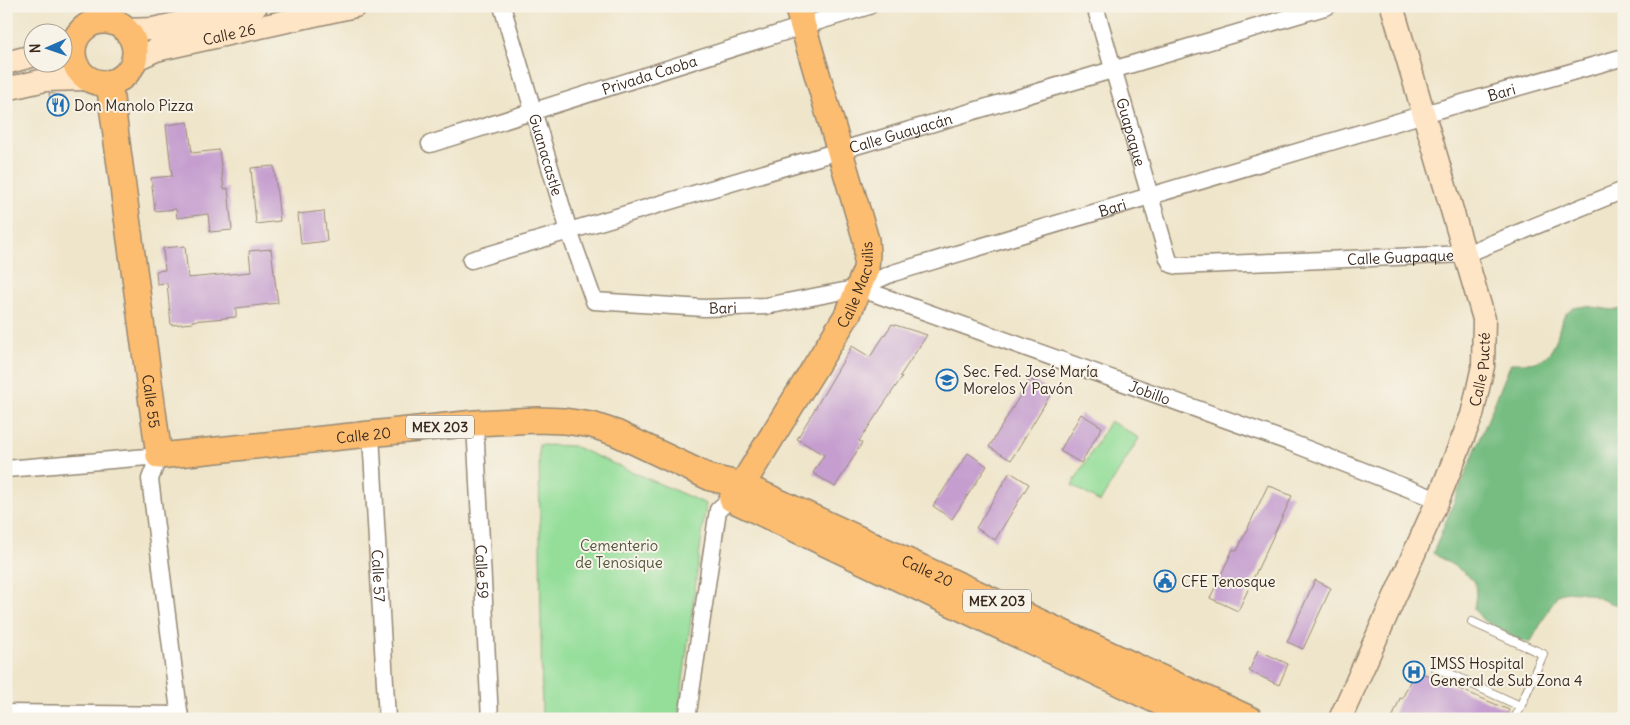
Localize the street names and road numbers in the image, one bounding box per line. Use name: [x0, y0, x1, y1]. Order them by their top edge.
street label: Calle 26: [201, 19, 257, 49]
street label: Privada Caoba: [599, 51, 700, 99]
street label: Bari: [1485, 79, 1517, 105]
street label: Guapaque: [1113, 95, 1150, 168]
street label: Calle Guayacán: [847, 108, 955, 157]
street label: Guanacastle: [525, 111, 567, 198]
street label: Bari: [1096, 194, 1128, 220]
street label: Calle Macuilis: [832, 241, 877, 331]
street label: Calle Guapaque: [1347, 245, 1454, 268]
street label: Bari: [708, 297, 737, 317]
street label: Calle Pucté: [1465, 332, 1493, 408]
street label: Calle 55: [139, 373, 165, 429]
street label: Jobillo: [1127, 376, 1173, 408]
road number: MEX 203: [406, 416, 474, 438]
street label: Calle 20: [335, 422, 392, 447]
street label: Calle 59: [472, 544, 493, 599]
street label: Calle 57: [368, 549, 390, 603]
street label: Calle 20: [899, 550, 957, 591]
road number: MEX 203: [963, 590, 1031, 612]

